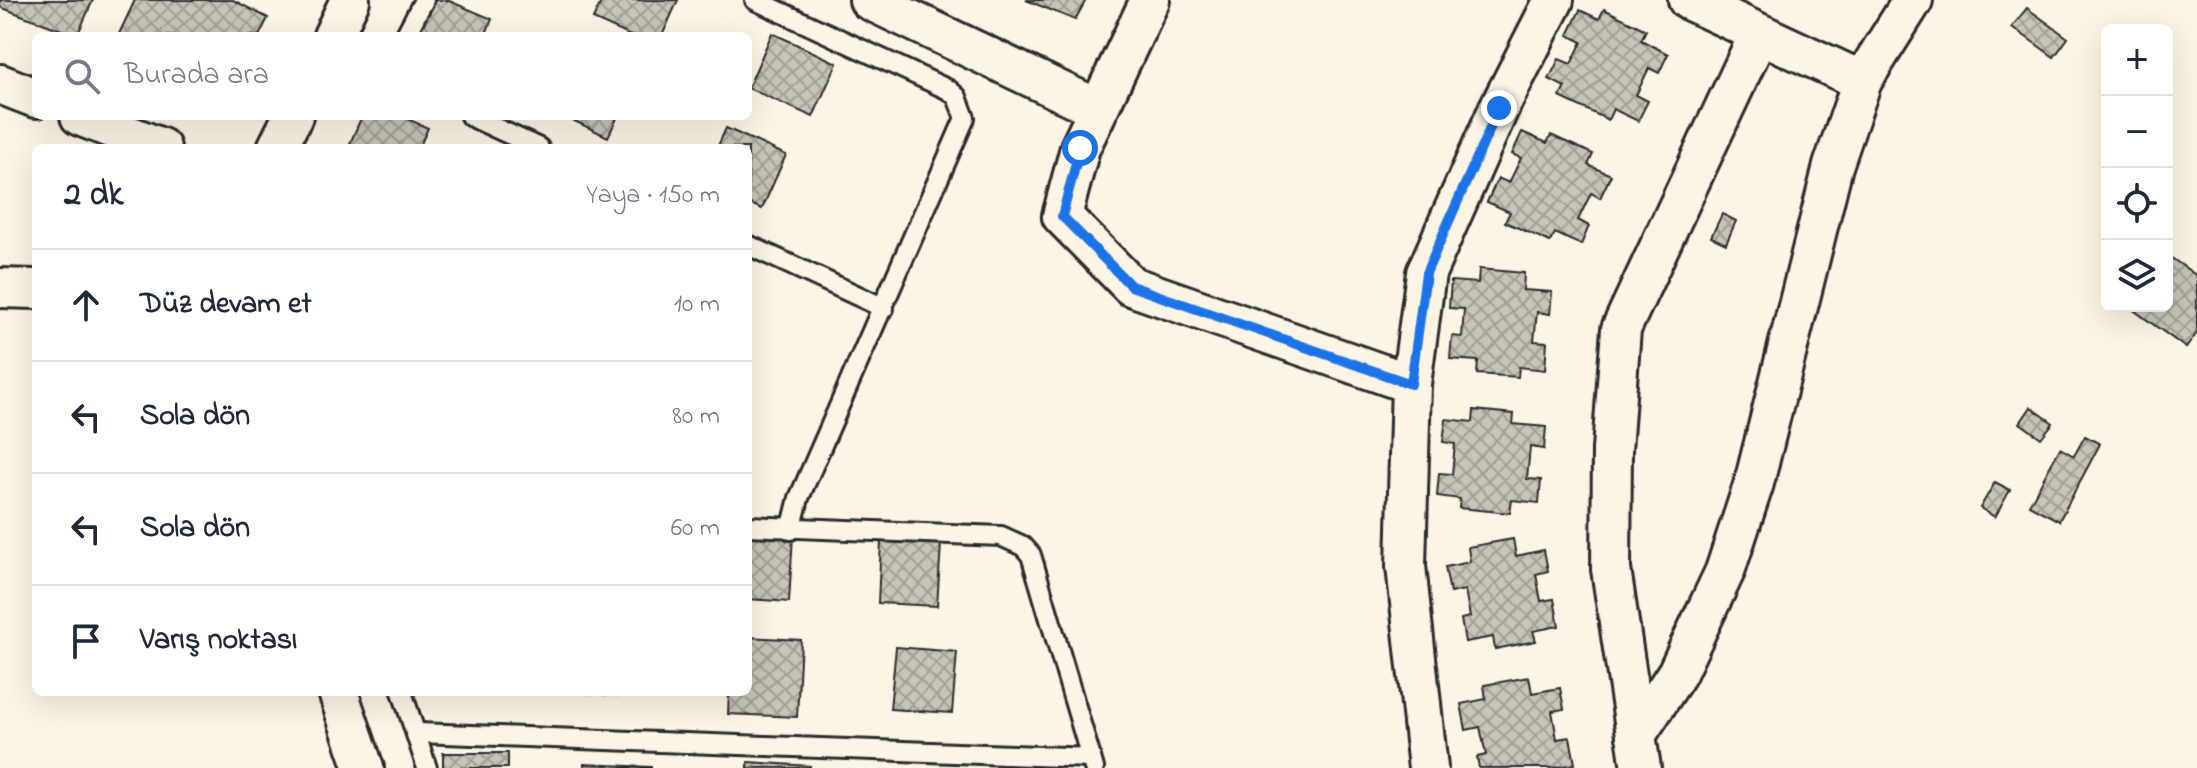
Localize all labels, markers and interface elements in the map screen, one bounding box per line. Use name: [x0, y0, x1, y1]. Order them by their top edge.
map controls: [2101, 24, 2173, 312]
button: +: [2101, 24, 2173, 96]
search box: [32, 32, 752, 120]
icon: search: [60, 54, 104, 98]
text: Burada ara: [124, 54, 269, 98]
route end: [1481, 90, 1517, 126]
button: −: [2101, 96, 2173, 168]
route start: [1062, 130, 1098, 166]
button: locate: [2101, 168, 2173, 240]
text: 2 dk: [64, 171, 123, 221]
text: Yaya · 150 m: [586, 177, 720, 215]
button: layers: [2101, 240, 2173, 312]
icon: ahead: [64, 283, 108, 327]
text: Düz devam et: [140, 283, 312, 327]
text: 10 m: [674, 286, 720, 324]
icon: left: [64, 395, 108, 439]
text: Sola dön: [140, 395, 250, 439]
text: 80 m: [672, 398, 720, 436]
icon: left: [64, 507, 108, 551]
text: Sola dön: [140, 507, 250, 551]
text: 60 m: [671, 510, 720, 548]
icon: arrive: [64, 619, 108, 663]
text: Varış noktası: [140, 619, 297, 663]

